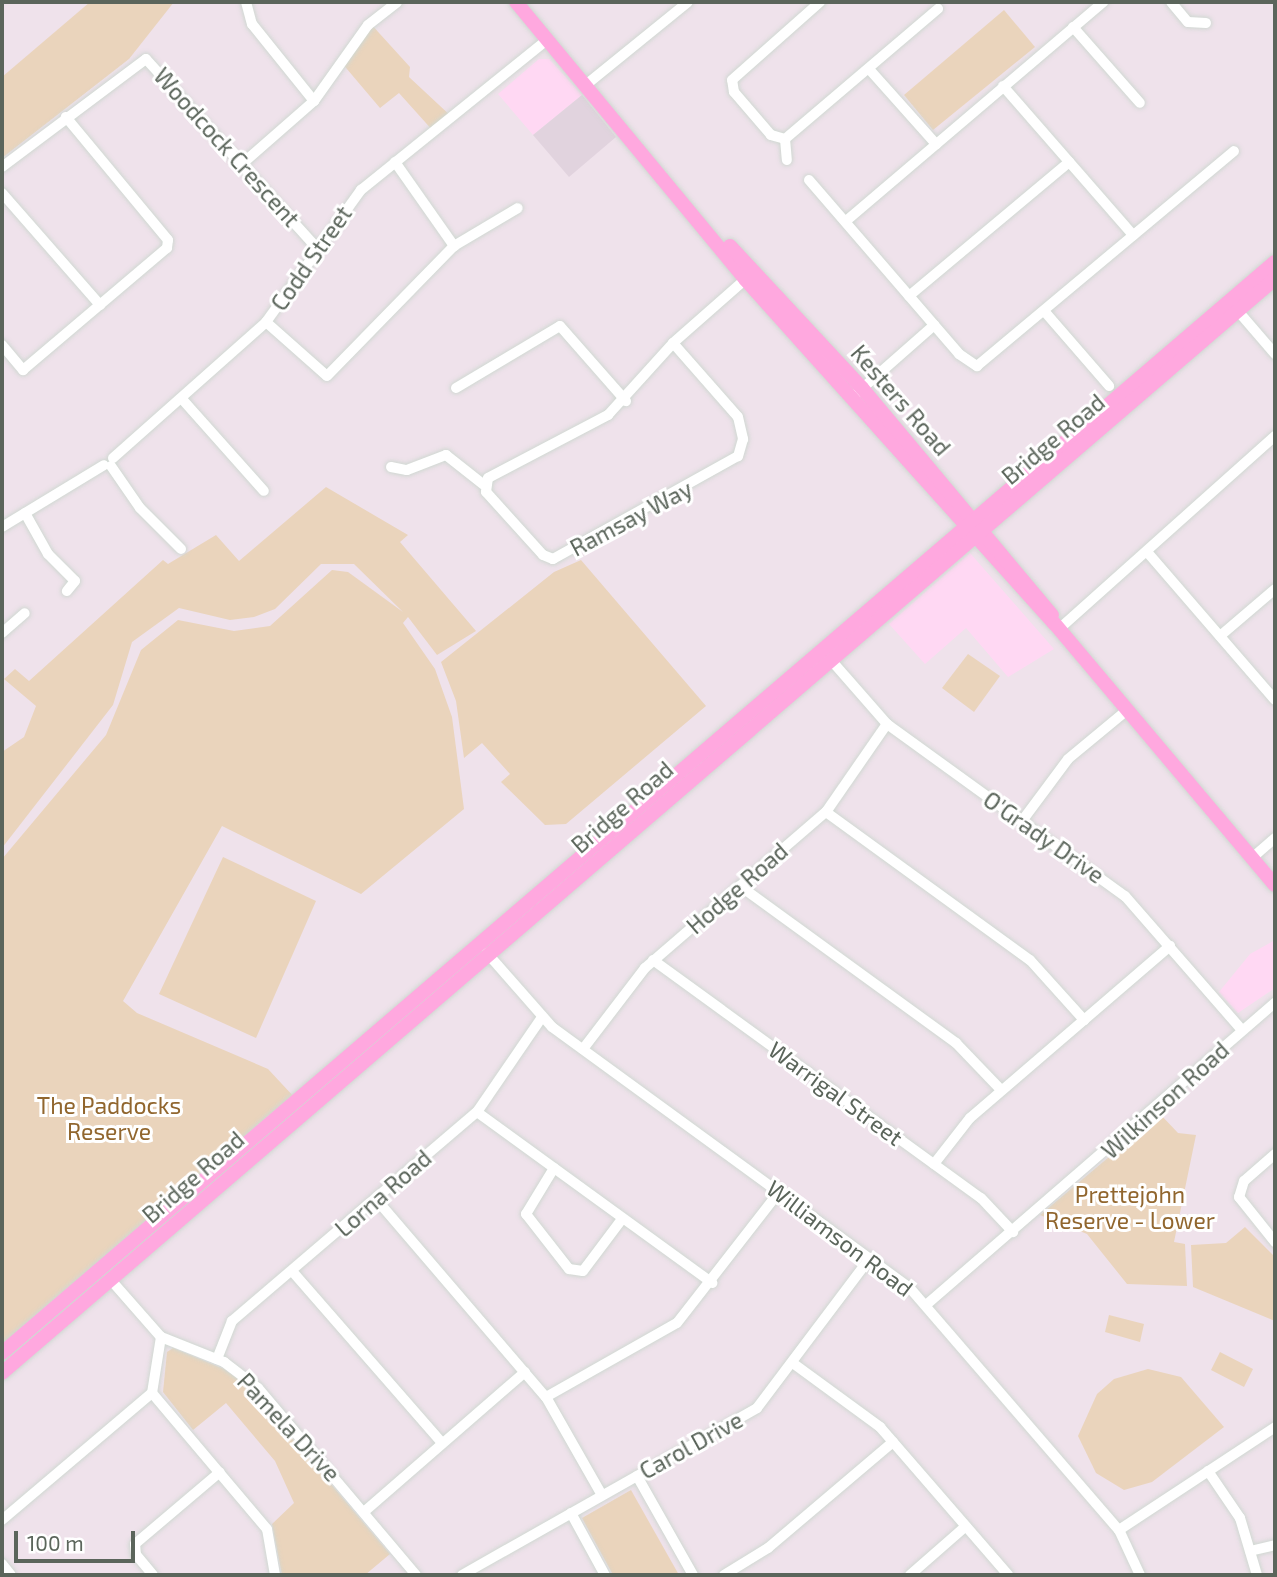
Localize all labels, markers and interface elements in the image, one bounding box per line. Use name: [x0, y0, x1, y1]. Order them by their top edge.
street label: Woodcock Crescent: [148, 62, 306, 232]
street label: Codd Street: [265, 200, 357, 316]
street label: Kesters Road: [845, 339, 957, 461]
street label: Bridge Road: [996, 388, 1110, 490]
street label: Ramsay Way: [565, 474, 697, 562]
street label: Bridge Road: [566, 755, 678, 859]
street label: O'Grady Drive: [978, 785, 1110, 889]
street label: Hodge Road: [681, 837, 793, 939]
street label: Warrigal Street: [763, 1035, 909, 1151]
street label: Wilkinson Road: [1096, 1036, 1234, 1164]
park label: The Paddocks Reserve: [37, 1091, 181, 1145]
street label: Bridge Road: [137, 1125, 249, 1229]
street label: Lorna Road: [329, 1144, 437, 1242]
street label: Williamson Road: [761, 1174, 919, 1302]
park label: Prettejohn Reserve - Lower: [1045, 1180, 1215, 1234]
street label: Pamela Drive: [232, 1367, 346, 1487]
street label: Carol Drive: [634, 1405, 748, 1485]
scale bar: [18, 1518, 138, 1562]
text: 100 m: [27, 1530, 84, 1555]

